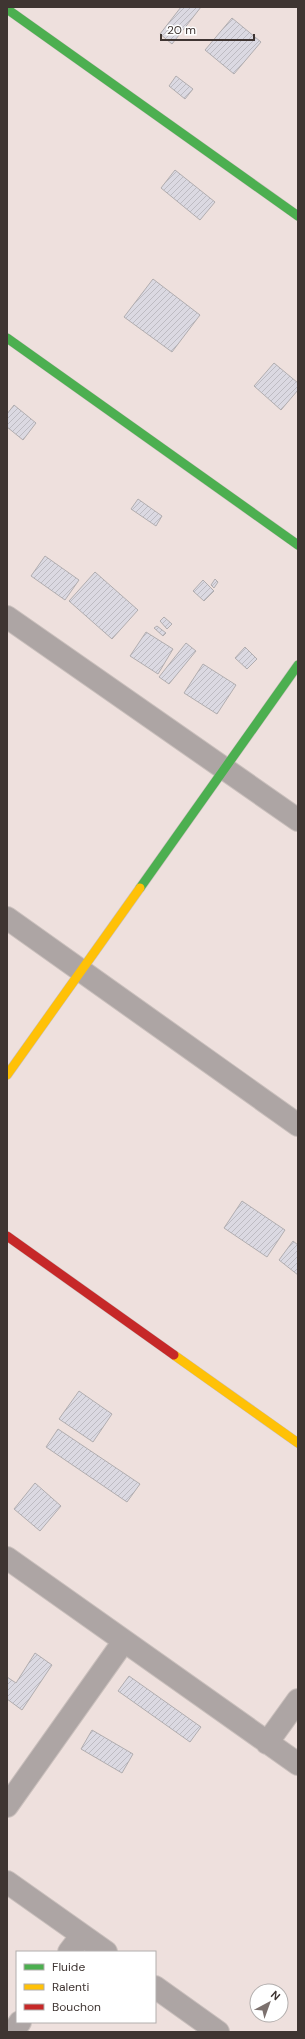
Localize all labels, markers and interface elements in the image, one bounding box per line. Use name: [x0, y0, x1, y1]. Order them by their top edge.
scale bar: [161, 16, 254, 42]
text: 20 m: [167, 22, 196, 38]
legend: [16, 1951, 156, 2023]
text: Fluide: [52, 1959, 85, 1975]
text: Ralenti: [52, 1979, 90, 1995]
north arrow: [249, 1983, 289, 2023]
text: N: [268, 1988, 283, 2003]
text: Bouchon: [52, 1999, 101, 2015]

